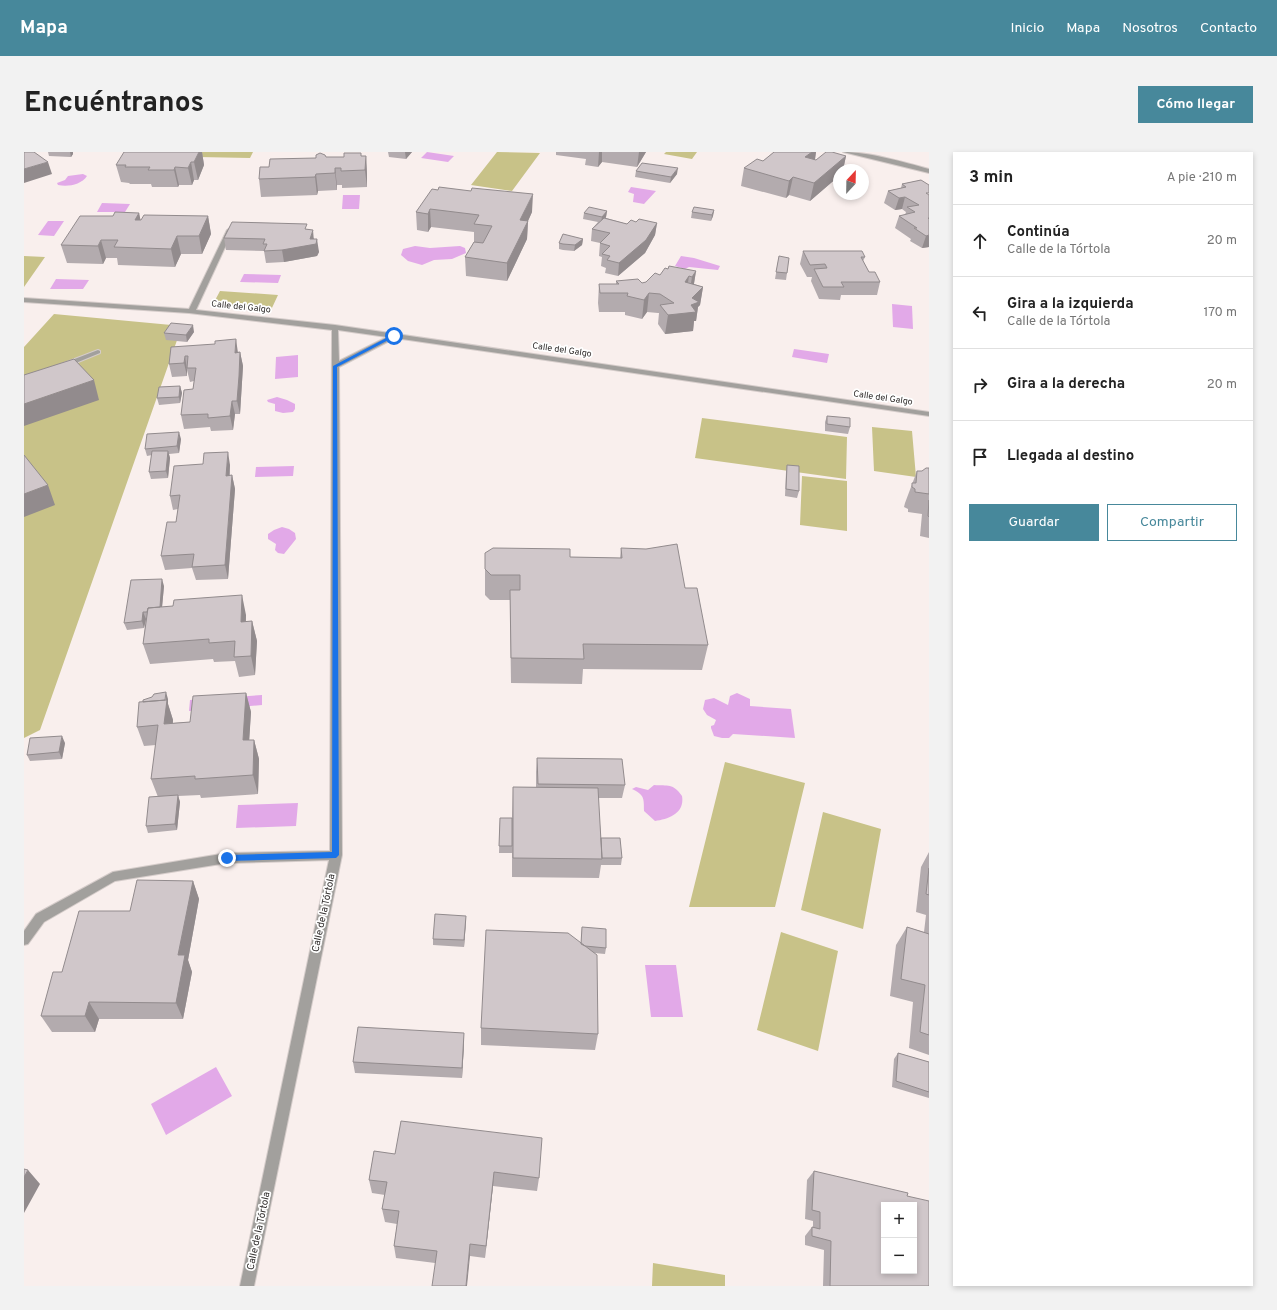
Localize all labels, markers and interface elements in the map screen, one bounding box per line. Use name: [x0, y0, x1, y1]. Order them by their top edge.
text: Mapa: [20, 16, 68, 40]
text: Inicio: [1011, 20, 1044, 37]
text: Mapa: [1066, 20, 1100, 37]
text: Nosotros: [1122, 20, 1178, 37]
text: Contacto: [1200, 20, 1257, 37]
text: Encuéntranos: [24, 86, 204, 122]
button: Cómo llegar: [1138, 86, 1253, 123]
north arrow: [833, 164, 869, 200]
text: 3 min: [969, 167, 1013, 189]
text: A pie · 210 m: [1167, 170, 1237, 186]
text: Continúa: [1007, 223, 1069, 242]
icon: ahead: [969, 230, 991, 252]
text: 20 m: [1207, 233, 1237, 249]
text: Calle de la Tórtola: [1007, 242, 1110, 258]
text: Gira a la izquierda: [1007, 295, 1134, 314]
street label: Calle del Galgo: [211, 298, 271, 316]
icon: left: [969, 302, 991, 324]
text: 170 m: [1203, 305, 1237, 321]
text: Calle de la Tórtola: [1007, 314, 1110, 330]
route start: [385, 327, 403, 345]
street label: Calle del Galgo: [532, 340, 592, 360]
icon: right: [969, 374, 991, 396]
text: Gira a la derecha: [1007, 375, 1125, 394]
text: 20 m: [1207, 377, 1237, 393]
street label: Calle del Galgo: [853, 388, 913, 408]
icon: arrive: [969, 446, 991, 468]
text: Llegada al destino: [1007, 447, 1134, 466]
button: Guardar: [969, 504, 1099, 541]
button: Compartir: [1107, 504, 1237, 541]
route end: [218, 849, 236, 867]
street label: Calle de la Tórtola: [309, 873, 339, 953]
street label: Calle de la Tórtola: [244, 1191, 274, 1271]
map controls: [881, 1202, 917, 1274]
button: +: [881, 1202, 917, 1238]
button: −: [881, 1238, 917, 1274]

